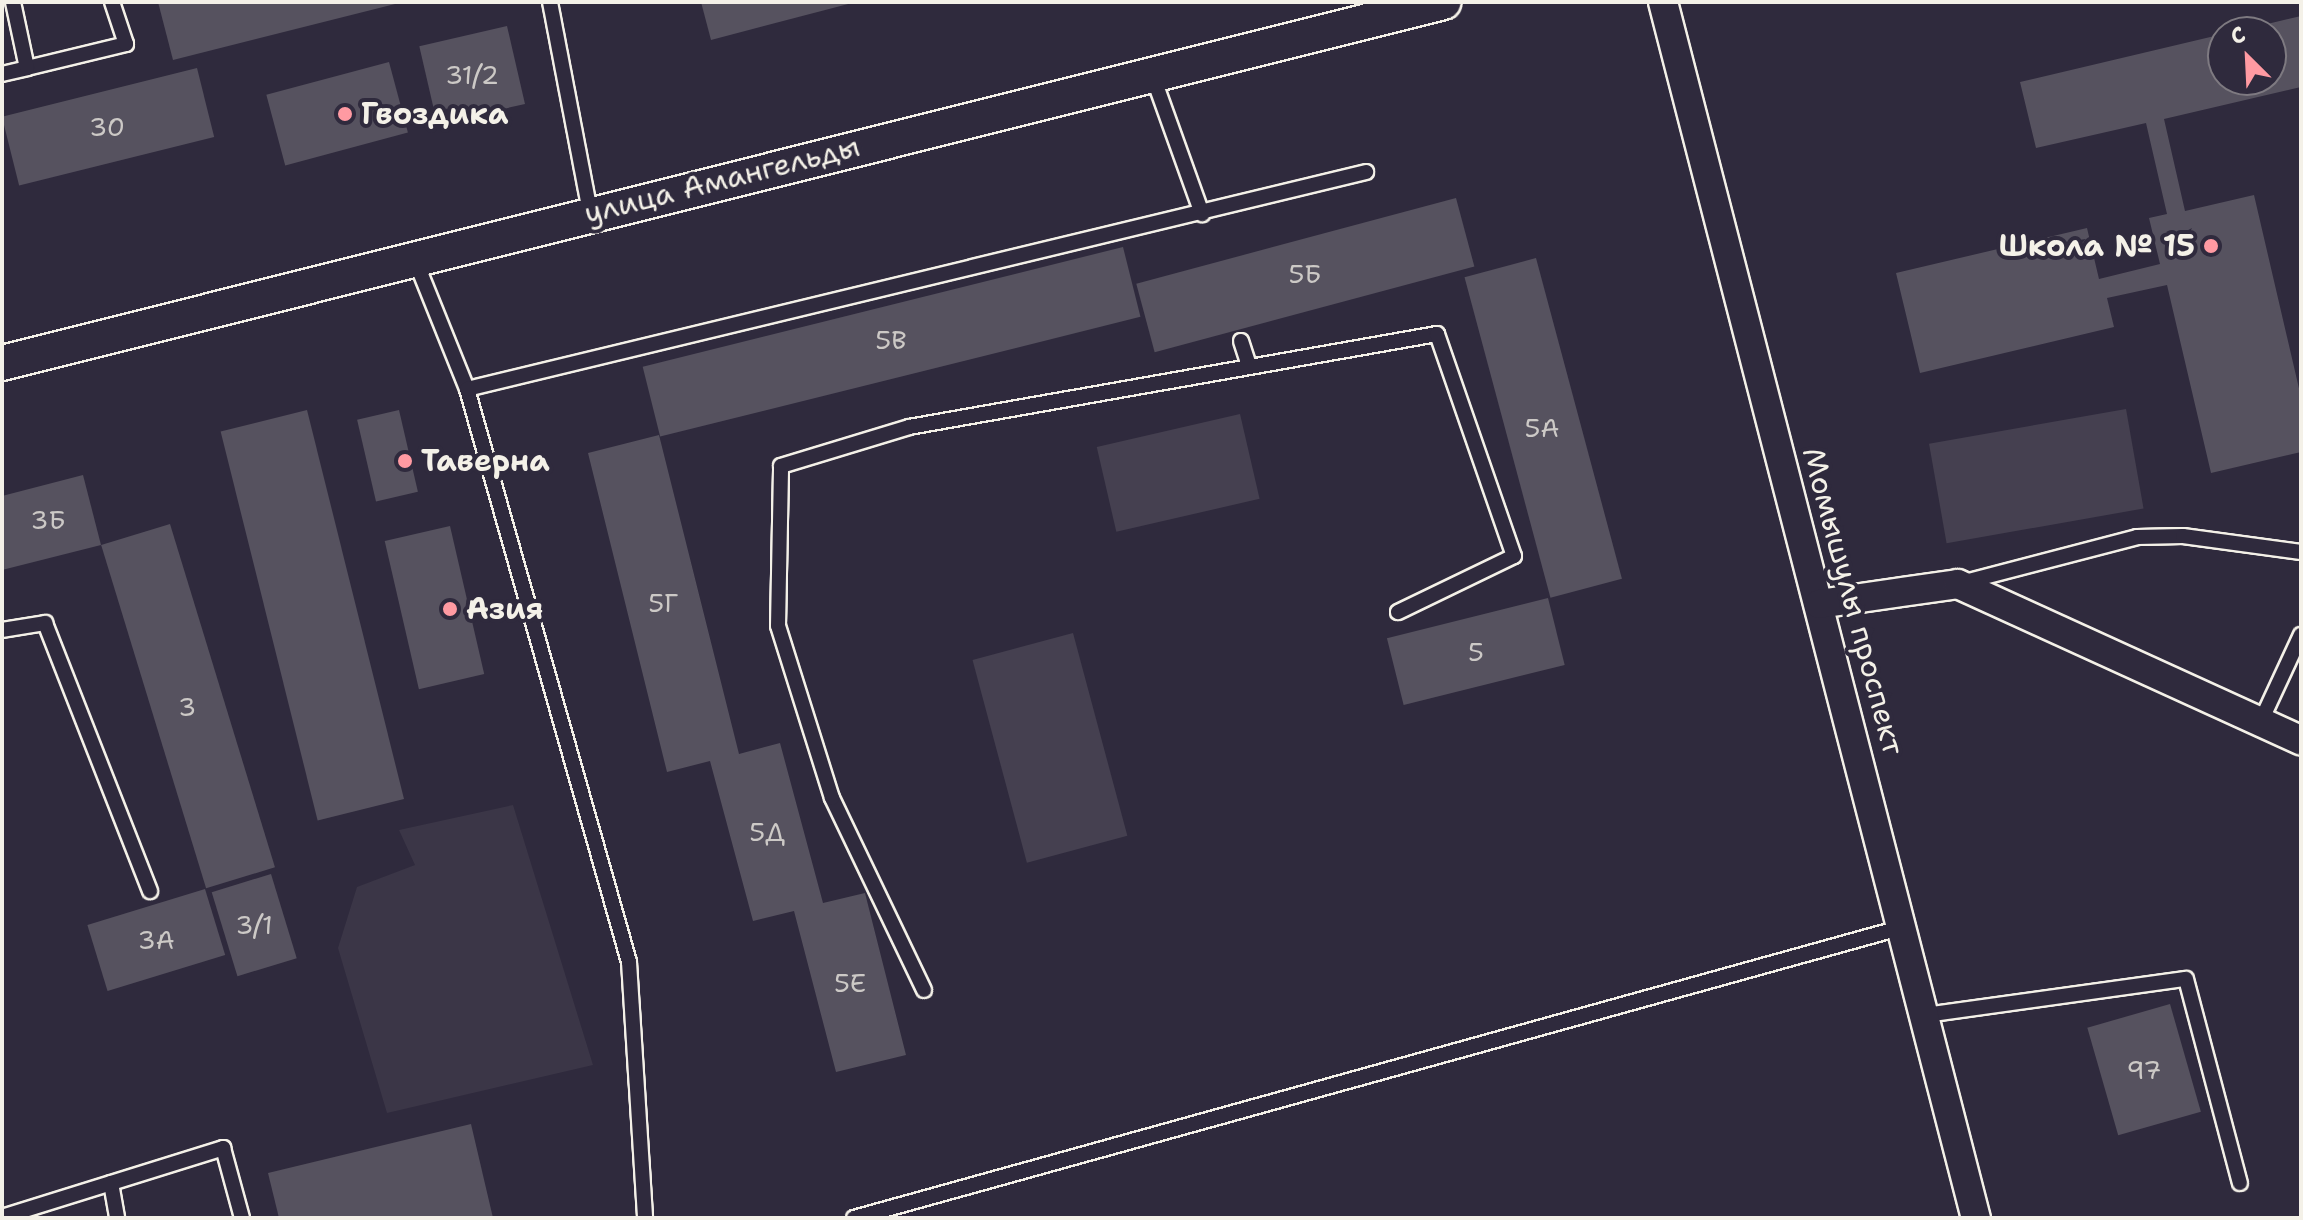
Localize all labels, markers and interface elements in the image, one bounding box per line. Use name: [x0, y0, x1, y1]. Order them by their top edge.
north arrow: [2207, 16, 2287, 96]
text: С: [2226, 19, 2250, 51]
house number: 31/2: [445, 59, 499, 91]
place label: Гвоздика: [361, 96, 509, 132]
marker: Гвоздика: [336, 105, 354, 123]
house number: 30: [89, 111, 125, 143]
street label: улица Амангельды: [581, 128, 863, 232]
place label: Школа № 15: [1999, 228, 2195, 264]
marker: Школа № 15: [2202, 237, 2220, 255]
house number: 5Б: [1288, 258, 1322, 290]
house number: 5В: [875, 324, 907, 356]
house number: 5А: [1525, 412, 1559, 444]
place label: Таверна: [421, 443, 550, 479]
street label: Момышулы проспект: [1795, 443, 1911, 759]
marker: Таверна: [396, 452, 414, 470]
house number: 3Б: [30, 504, 66, 536]
house number: 5Г: [648, 587, 678, 619]
place label: Азия: [466, 591, 544, 627]
marker: Азия: [441, 600, 459, 618]
house number: 5: [1468, 636, 1484, 668]
house number: 3: [178, 691, 196, 723]
house number: 5Д: [749, 816, 785, 848]
house number: 3/1: [235, 909, 273, 941]
house number: 3А: [137, 924, 175, 956]
house number: 5Е: [834, 967, 866, 999]
house number: 97: [2127, 1054, 2161, 1086]

